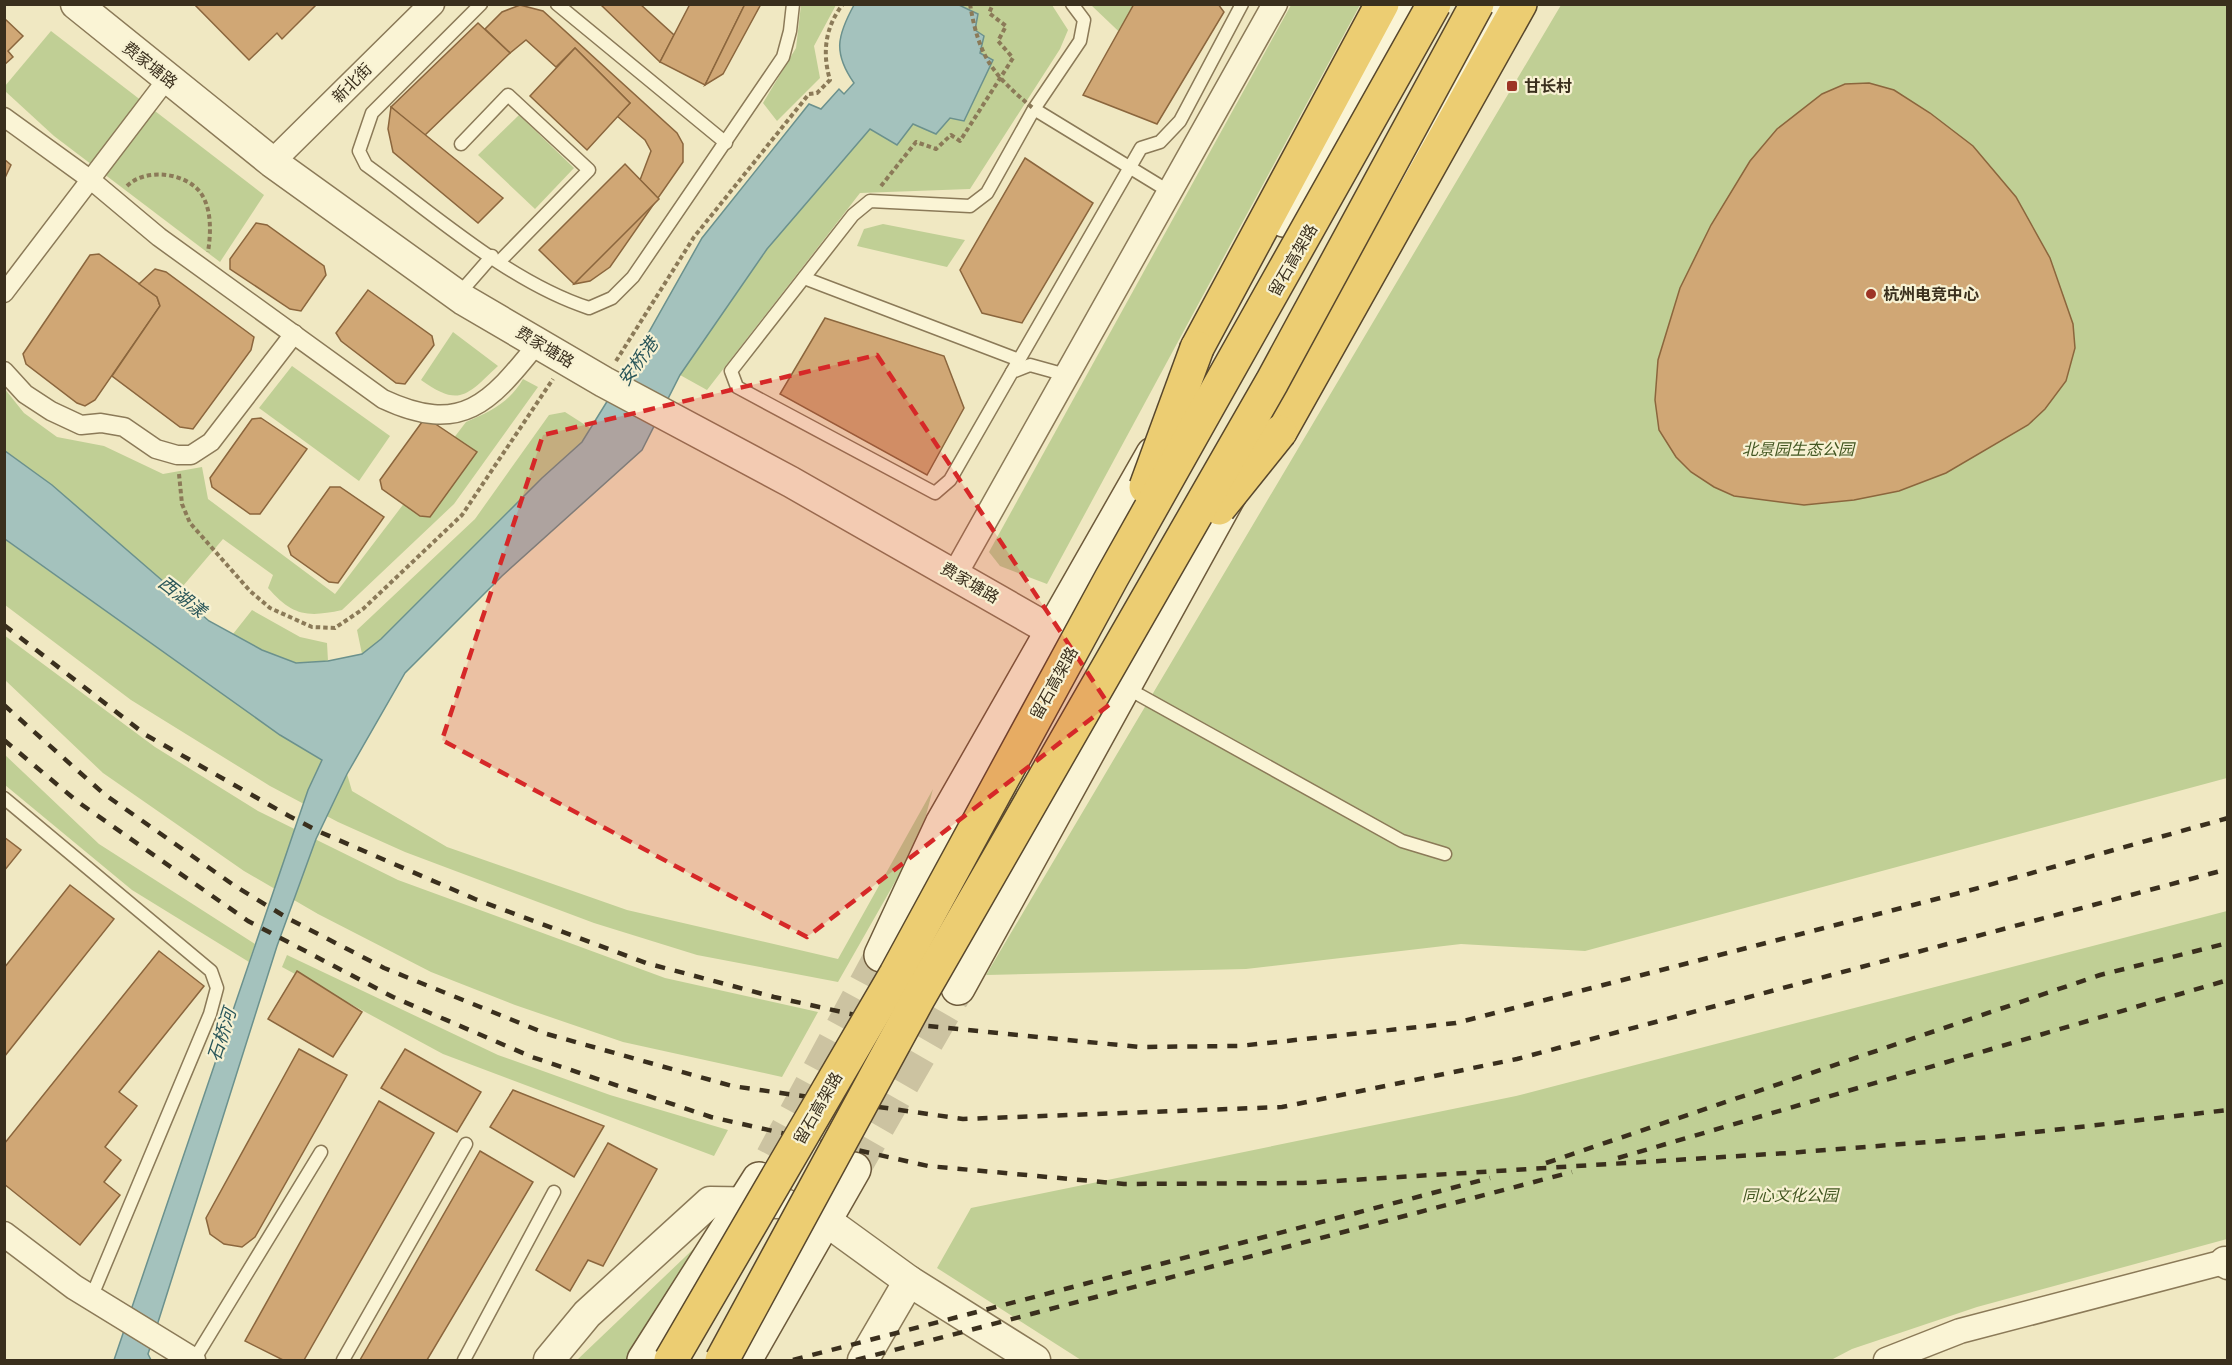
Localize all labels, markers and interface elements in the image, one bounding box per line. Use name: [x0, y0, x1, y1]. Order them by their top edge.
street label: 费家塘路: [120, 39, 180, 91]
street label: 新北街: [329, 60, 375, 106]
place label: 甘长村: [1524, 77, 1572, 95]
marker: 甘长村: [1505, 79, 1519, 93]
street label: 留石高架路: [1266, 221, 1320, 299]
place label: 杭州电竞中心: [1883, 285, 1979, 303]
marker: 杭州电竞中心: [1864, 287, 1878, 301]
street label: 费家塘路: [513, 323, 577, 371]
water label: 安桥港: [614, 332, 664, 390]
park label: 北景园生态公园: [1742, 441, 1856, 458]
street label: 费家塘路: [938, 560, 1002, 606]
water label: 西湖漾: [155, 572, 211, 623]
street label: 留石高架路: [1027, 644, 1081, 722]
water label: 石桥河: [204, 1003, 241, 1064]
street label: 留石高架路: [791, 1069, 845, 1147]
park label: 同心文化公园: [1742, 1187, 1840, 1204]

